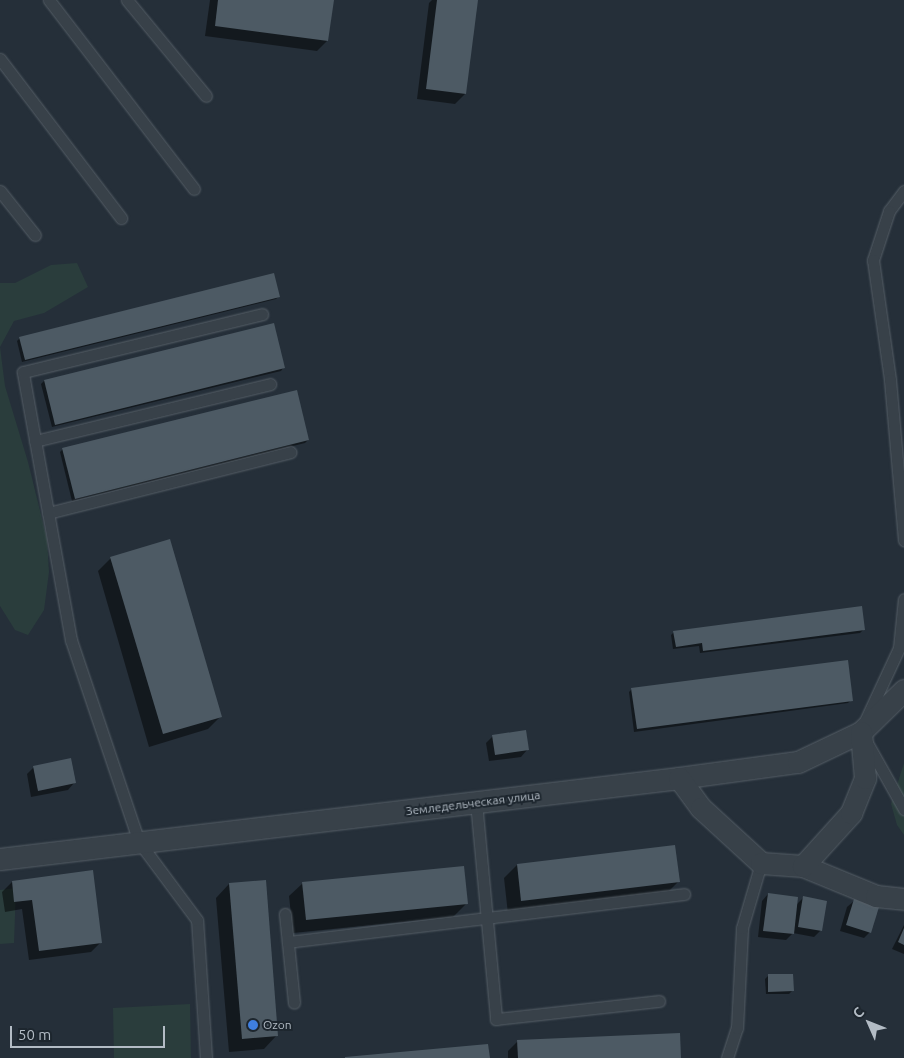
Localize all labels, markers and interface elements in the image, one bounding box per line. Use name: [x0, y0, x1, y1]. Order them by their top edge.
street label: Земледельческая улица: [405, 788, 541, 818]
north arrow: [844, 998, 894, 1048]
text: С: [849, 1004, 867, 1021]
scale bar: [12, 1016, 168, 1048]
place label: Ozon: [263, 1018, 292, 1032]
marker: Ozon: [247, 1019, 259, 1031]
text: 50 m: [18, 1026, 51, 1043]

